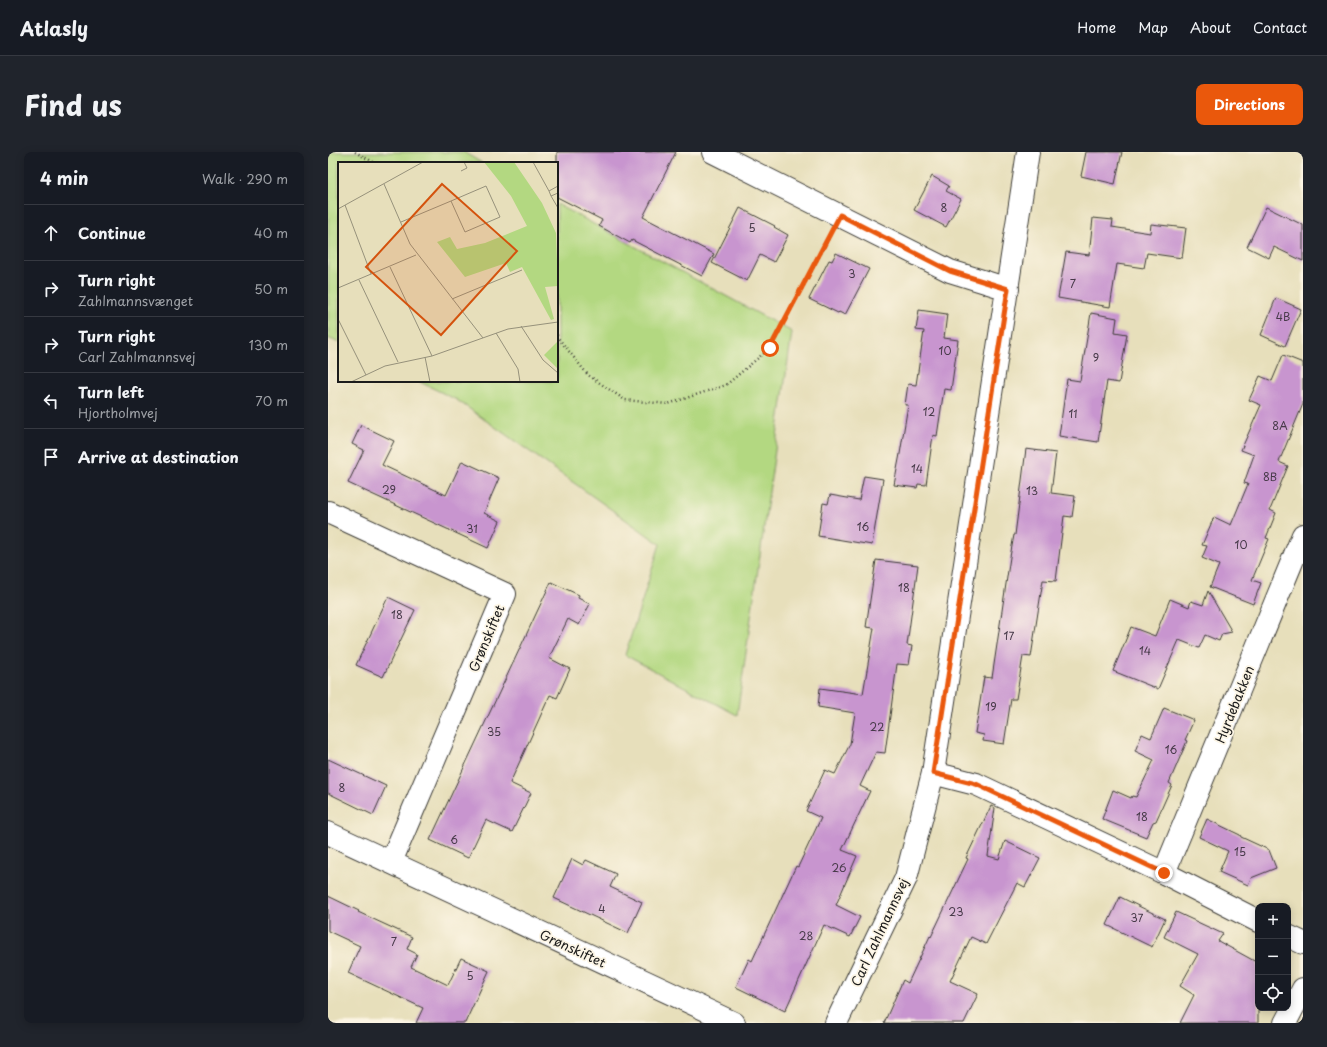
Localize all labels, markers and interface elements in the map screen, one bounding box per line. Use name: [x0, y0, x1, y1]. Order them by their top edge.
text: Atlasly: [20, 14, 88, 42]
text: Home: [1077, 17, 1116, 38]
text: Map: [1138, 17, 1168, 38]
text: About: [1190, 17, 1231, 38]
text: Contact: [1253, 17, 1307, 38]
text: Find us: [24, 83, 122, 126]
button: Directions: [1196, 84, 1303, 125]
inset map: [338, 162, 558, 382]
text: 4 min: [40, 165, 88, 191]
text: Walk · 290 m: [202, 169, 288, 188]
house number: 8: [941, 199, 948, 216]
house number: 5: [748, 219, 756, 236]
text: Continue: [78, 221, 146, 244]
icon: ahead: [40, 222, 62, 244]
text: 40 m: [254, 223, 288, 242]
house number: 3: [848, 265, 856, 282]
text: Turn right: [78, 268, 155, 291]
house number: 7: [1070, 275, 1076, 292]
icon: right: [40, 278, 62, 300]
text: 50 m: [254, 279, 288, 298]
text: Zahlmannsvænget: [78, 291, 193, 310]
house number: 4B: [1276, 308, 1290, 325]
text: Turn right: [78, 324, 155, 347]
icon: right: [40, 334, 62, 356]
text: 130 m: [249, 335, 288, 354]
route start: [761, 339, 779, 357]
house number: 10: [939, 342, 951, 359]
text: Carl Zahlmannsvej: [78, 347, 195, 366]
house number: 9: [1093, 349, 1099, 366]
text: Turn left: [78, 380, 144, 403]
icon: left: [40, 390, 62, 412]
text: 70 m: [255, 391, 288, 410]
text: Hjortholmvej: [78, 403, 158, 422]
house number: 12: [923, 403, 936, 420]
house number: 11: [1068, 405, 1078, 422]
house number: 8A: [1272, 417, 1288, 434]
text: Arrive at destination: [78, 445, 239, 468]
icon: arrive: [40, 446, 62, 468]
house number: 14: [911, 460, 923, 477]
house number: 8B: [1263, 468, 1277, 485]
house number: 29: [382, 481, 396, 498]
house number: 13: [1026, 482, 1038, 499]
house number: 16: [857, 518, 870, 535]
house number: 31: [466, 520, 478, 537]
house number: 10: [1235, 536, 1247, 553]
house number: 18: [898, 579, 910, 596]
street label: Grønskiftet: [463, 601, 509, 674]
house number: 18: [391, 606, 403, 623]
house number: 17: [1004, 627, 1015, 644]
house number: 14: [1139, 642, 1151, 659]
street label: Hyrdebakken: [1210, 662, 1258, 746]
house number: 19: [985, 698, 997, 715]
house number: 22: [870, 718, 884, 735]
house number: 35: [487, 723, 501, 740]
house number: 16: [1165, 741, 1178, 758]
house number: 8: [339, 779, 346, 796]
house number: 18: [1136, 808, 1148, 825]
house number: 6: [450, 831, 458, 848]
house number: 15: [1234, 843, 1246, 860]
house number: 26: [831, 859, 847, 876]
route end: [1155, 864, 1173, 882]
street label: Carl Zahlmannsvej: [846, 875, 912, 989]
house number: 4: [598, 900, 606, 917]
house number: 23: [949, 903, 963, 920]
map controls: [1255, 903, 1291, 1011]
button: +: [1255, 903, 1291, 939]
house number: 37: [1131, 909, 1144, 926]
street label: Grønskiftet: [537, 924, 610, 972]
house number: 28: [799, 927, 813, 944]
house number: 7: [391, 933, 397, 950]
button: −: [1255, 939, 1291, 975]
house number: 5: [466, 967, 474, 984]
button: locate: [1255, 975, 1291, 1011]

